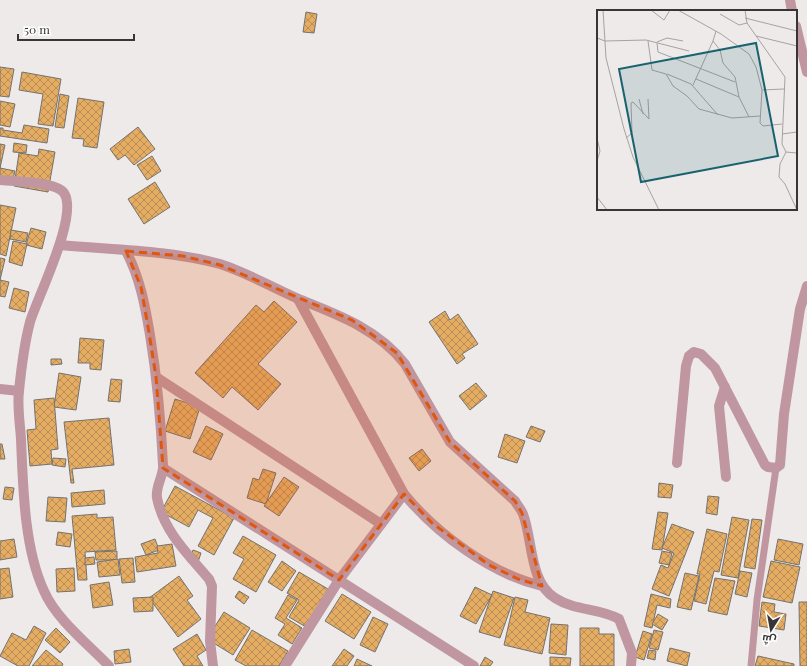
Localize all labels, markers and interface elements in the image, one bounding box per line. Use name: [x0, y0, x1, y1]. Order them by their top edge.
inset map: [597, 10, 797, 210]
scale bar: [18, 16, 134, 42]
text: 50 m: [24, 21, 50, 37]
north arrow: [751, 610, 791, 650]
text: ش: [761, 632, 777, 649]

